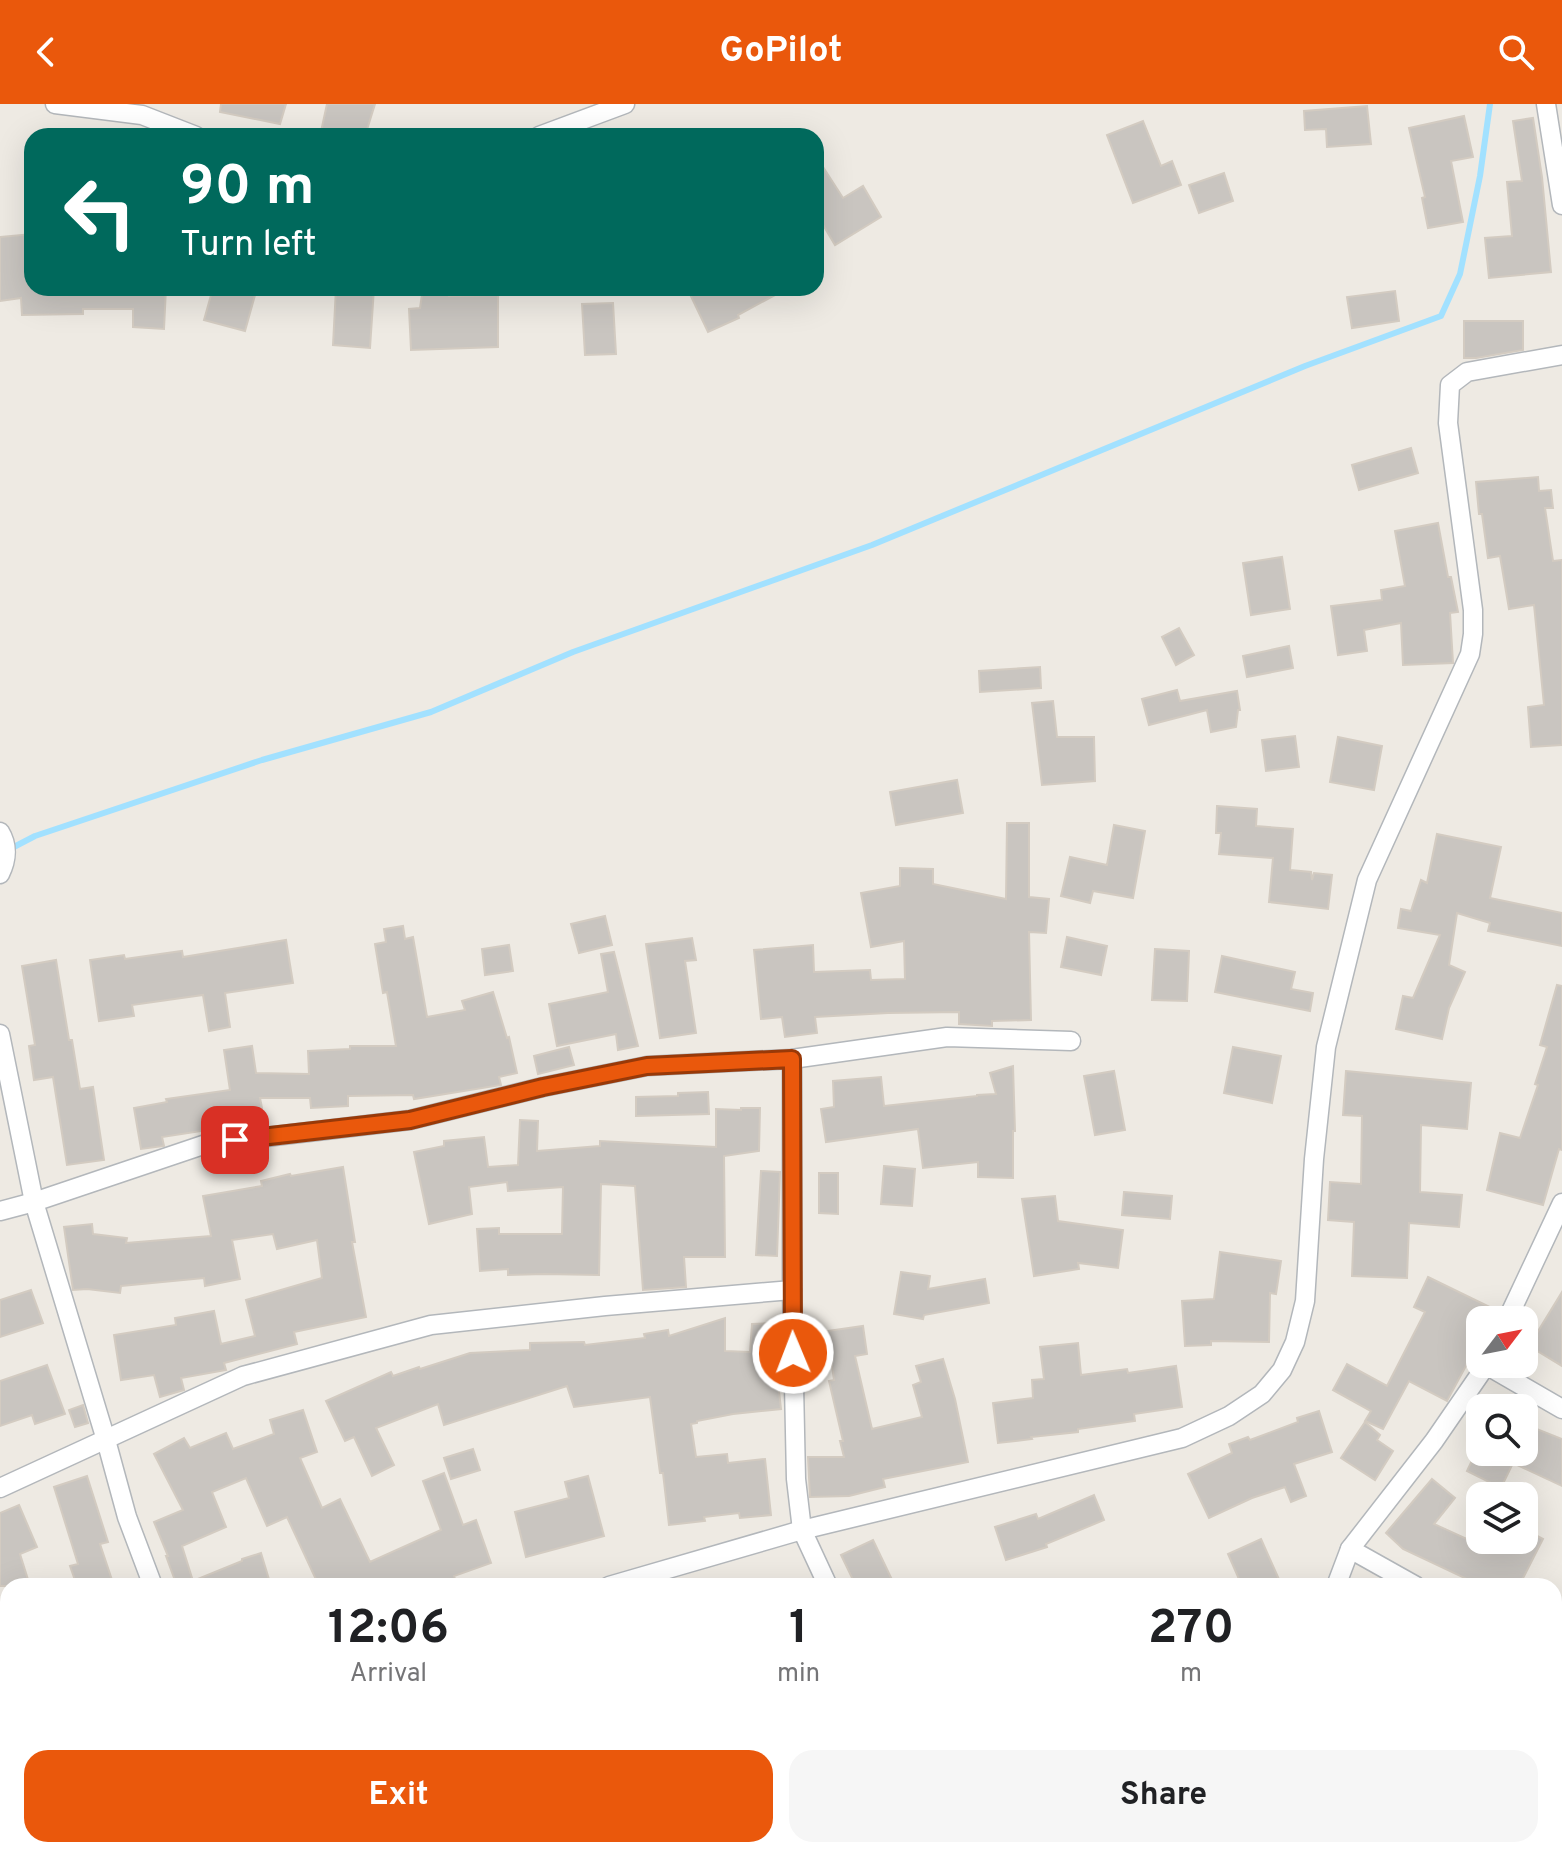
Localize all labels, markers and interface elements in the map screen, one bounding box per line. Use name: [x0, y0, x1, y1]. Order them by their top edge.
text: GoPilot: [720, 29, 842, 75]
icon: back: [24, 30, 68, 74]
icon: search: [1494, 30, 1538, 74]
text: 90 m: [180, 154, 315, 224]
icon: left: [48, 160, 152, 264]
text: Turn left: [180, 223, 317, 269]
pin: [201, 1106, 269, 1174]
icon: arrive: [213, 1118, 257, 1162]
north arrow: [1466, 1306, 1538, 1378]
map controls: [1466, 1306, 1538, 1554]
position arrow: [751, 1311, 835, 1395]
button: search: [1466, 1394, 1538, 1466]
button: layers: [1466, 1482, 1538, 1554]
text: 12:06: [328, 1600, 449, 1660]
text: 1: [789, 1600, 808, 1660]
text: 270: [1148, 1600, 1234, 1660]
text: Arrival: [350, 1658, 427, 1691]
text: min: [777, 1658, 820, 1691]
text: m: [1180, 1658, 1202, 1691]
button: Exit: [24, 1750, 773, 1842]
button: Share: [789, 1750, 1538, 1842]

